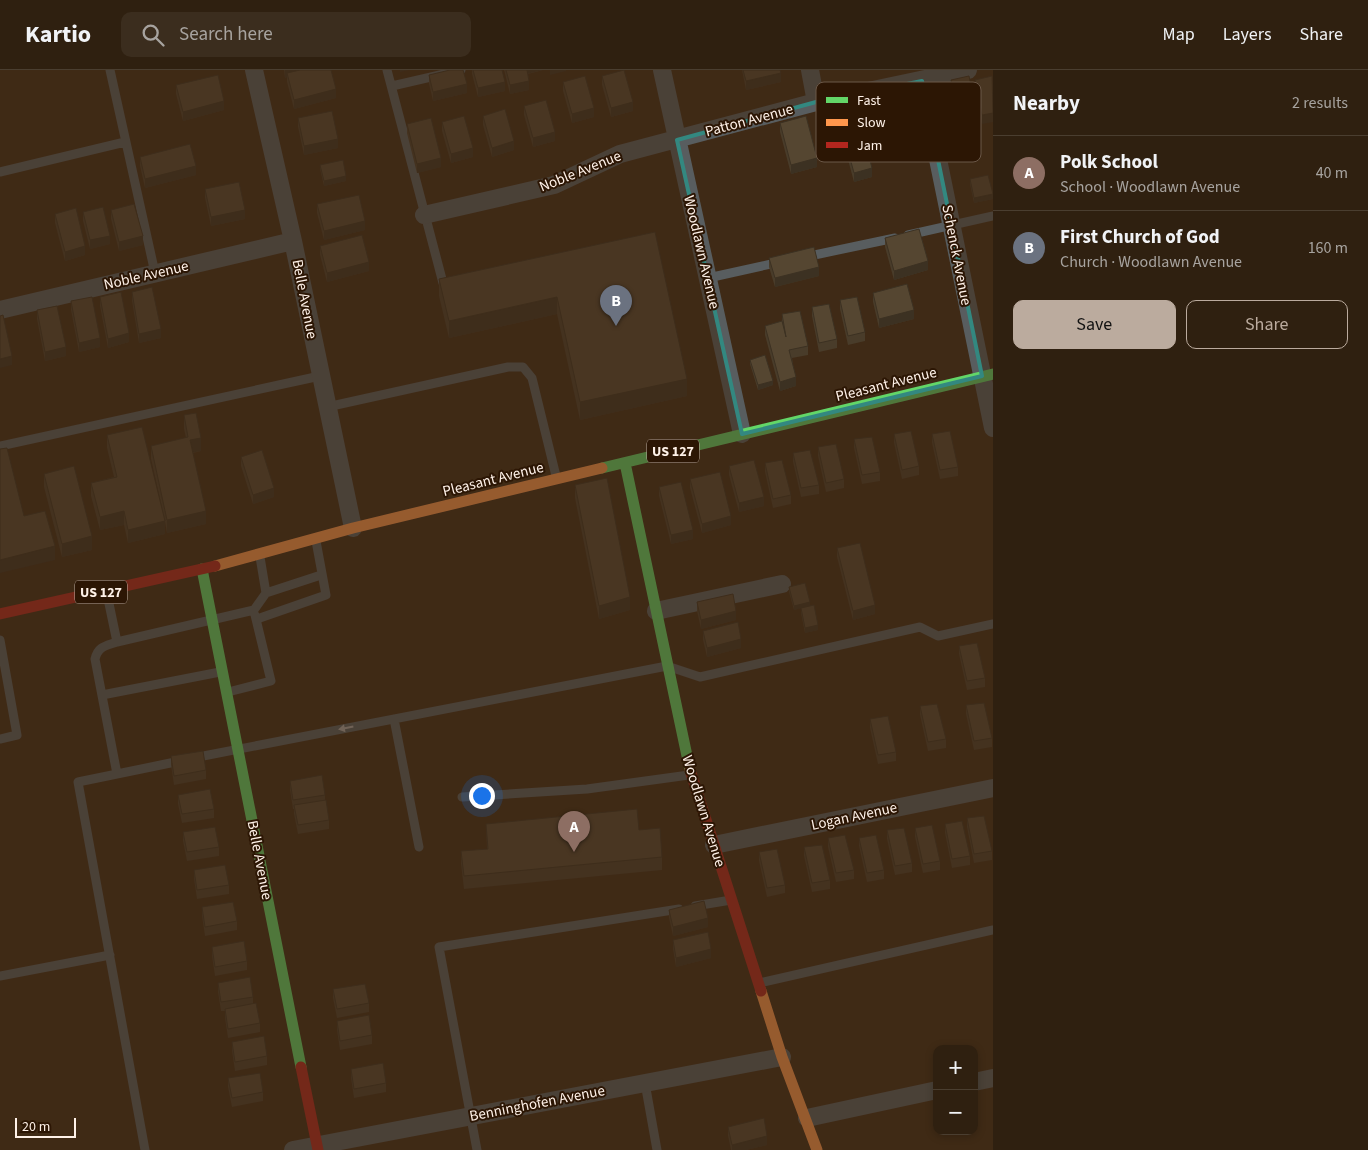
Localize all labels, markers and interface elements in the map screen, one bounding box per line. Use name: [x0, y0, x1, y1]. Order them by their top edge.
search box: [121, 12, 471, 57]
text: Kartio: [25, 17, 91, 52]
icon: search: [139, 21, 167, 49]
text: Search here: [179, 21, 273, 48]
text: Map: [1163, 22, 1195, 47]
text: Layers: [1223, 22, 1272, 47]
text: Share: [1300, 22, 1343, 47]
legend: [816, 82, 981, 162]
text: Nearby: [1013, 88, 1080, 118]
text: Fast: [857, 91, 881, 111]
text: 2 results: [1292, 92, 1348, 114]
street label: Patton Avenue: [703, 99, 796, 142]
text: Slow: [857, 113, 886, 133]
text: Jam: [857, 136, 882, 156]
street label: Noble Avenue: [536, 146, 624, 197]
text: Polk School: [1060, 149, 1158, 176]
text: A: [1024, 162, 1034, 184]
text: 40 m: [1316, 162, 1348, 184]
text: School · Woodlawn Avenue: [1060, 176, 1240, 198]
street label: Woodlawn Avenue: [678, 193, 725, 311]
street label: Schenck Avenue: [936, 203, 977, 307]
text: First Church of God: [1060, 224, 1220, 251]
text: B: [1024, 237, 1034, 259]
text: 160 m: [1308, 237, 1348, 259]
text: Church · Woodlawn Avenue: [1060, 251, 1242, 273]
street label: Noble Avenue: [102, 256, 191, 295]
street label: Belle Avenue: [287, 258, 323, 341]
pin: B: [600, 285, 632, 326]
button: Save: [1013, 300, 1176, 349]
button: Share: [1186, 300, 1348, 349]
street label: Pleasant Avenue: [833, 362, 939, 407]
road number: US 127: [647, 440, 699, 462]
street label: Pleasant Avenue: [440, 457, 546, 502]
road number: US 127: [75, 581, 127, 604]
one-way arrow: [338, 724, 353, 732]
street label: Woodlawn Avenue: [677, 753, 731, 870]
your location: [469, 783, 495, 809]
street label: Logan Avenue: [809, 797, 899, 836]
pin: A: [558, 811, 590, 852]
street label: Belle Avenue: [242, 819, 278, 902]
map controls: [933, 1045, 978, 1135]
button: +: [933, 1045, 978, 1090]
street label: Benninghofen Avenue: [468, 1080, 607, 1127]
button: −: [933, 1090, 978, 1135]
scale bar: [15, 1115, 76, 1138]
text: 20 m: [22, 1117, 50, 1137]

